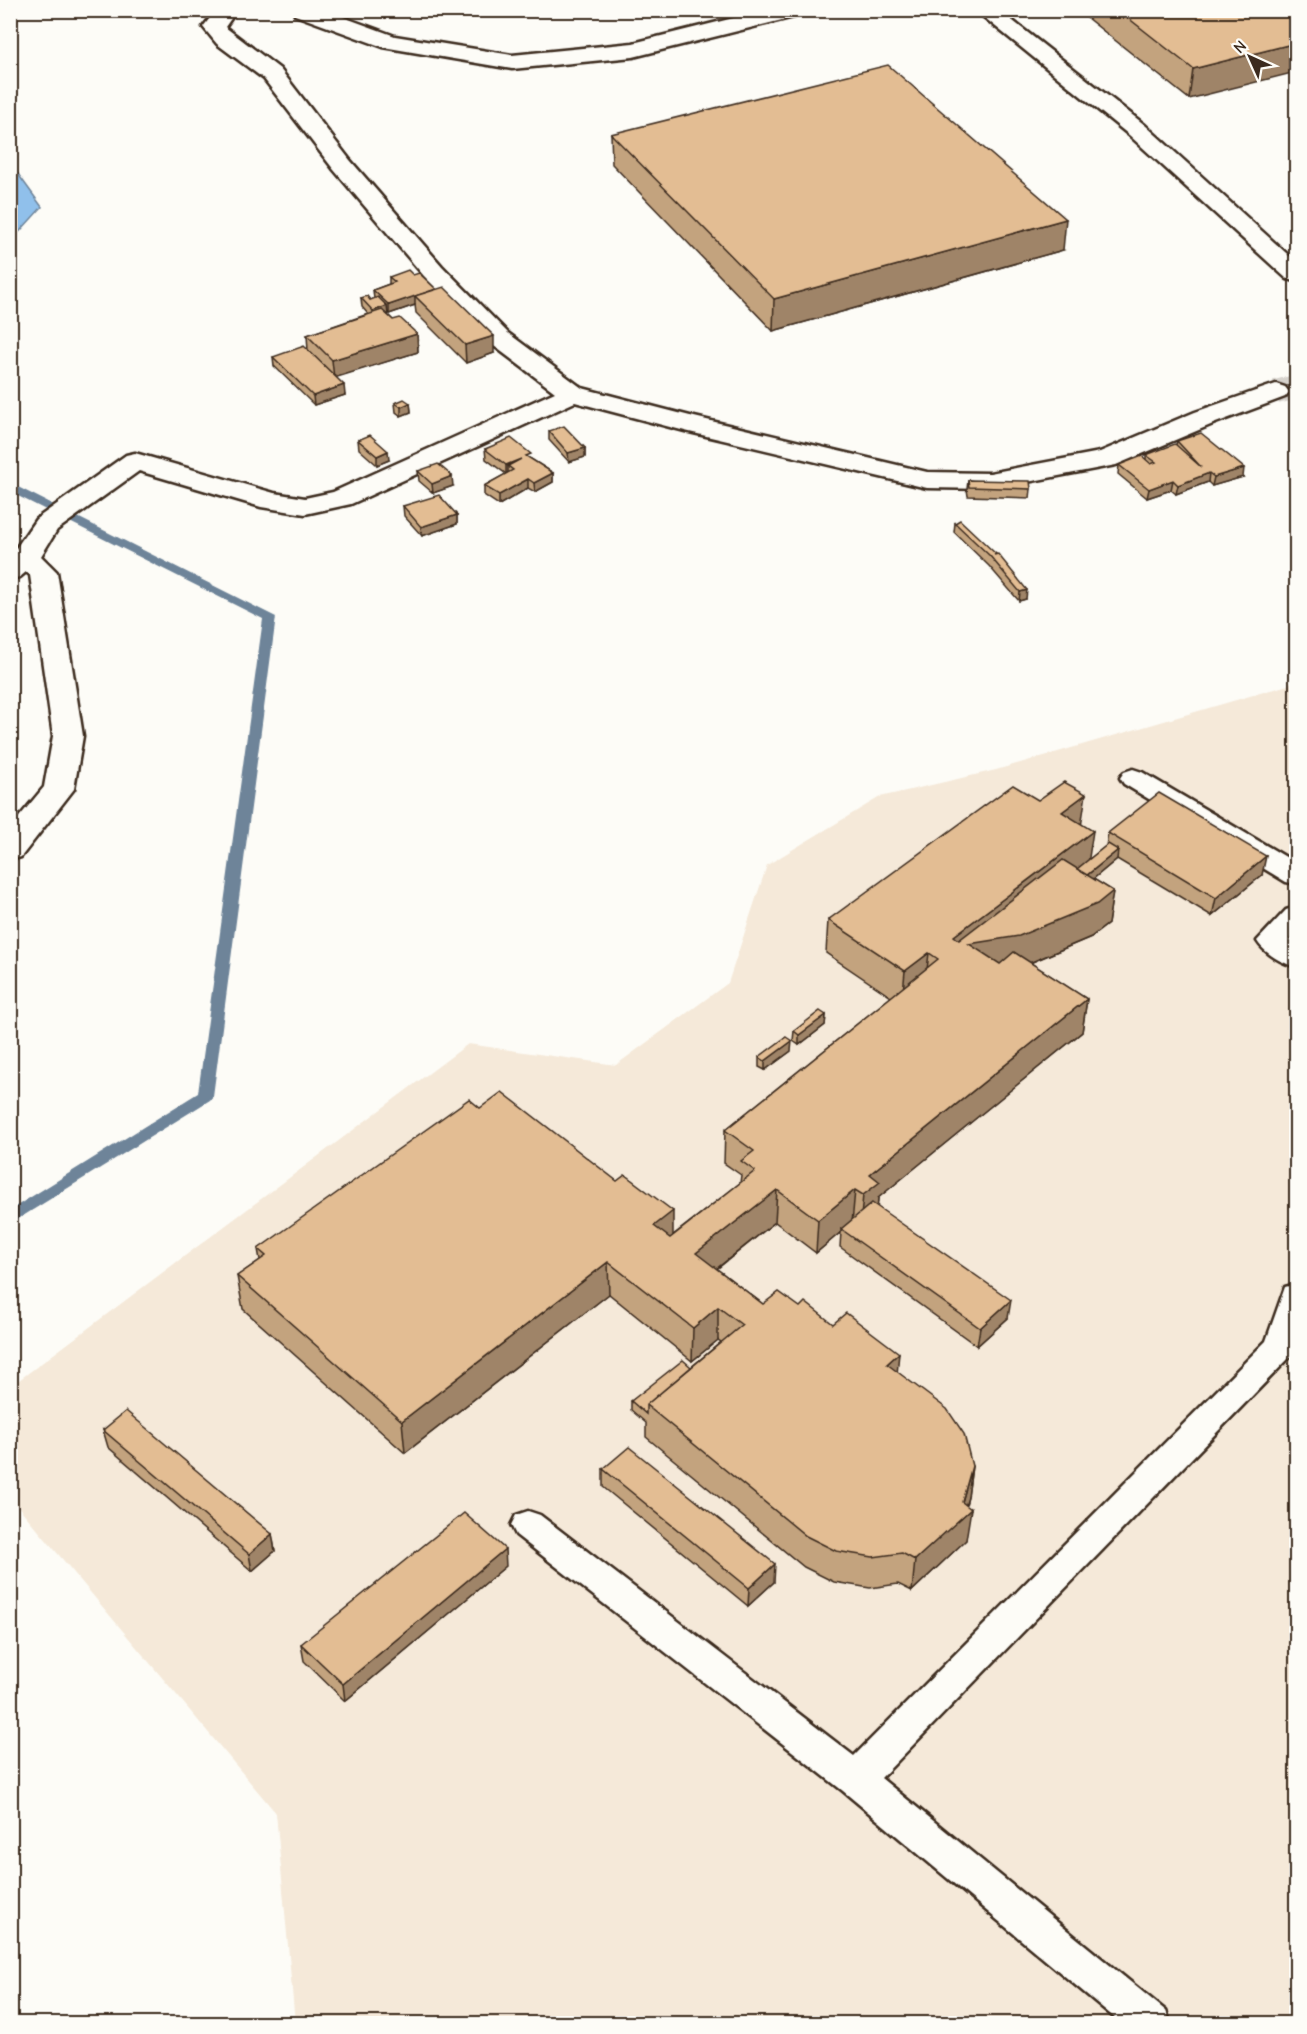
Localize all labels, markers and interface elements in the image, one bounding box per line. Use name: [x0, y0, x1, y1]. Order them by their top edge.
north arrow: [1220, 27, 1280, 87]
text: N: [1230, 37, 1250, 57]

